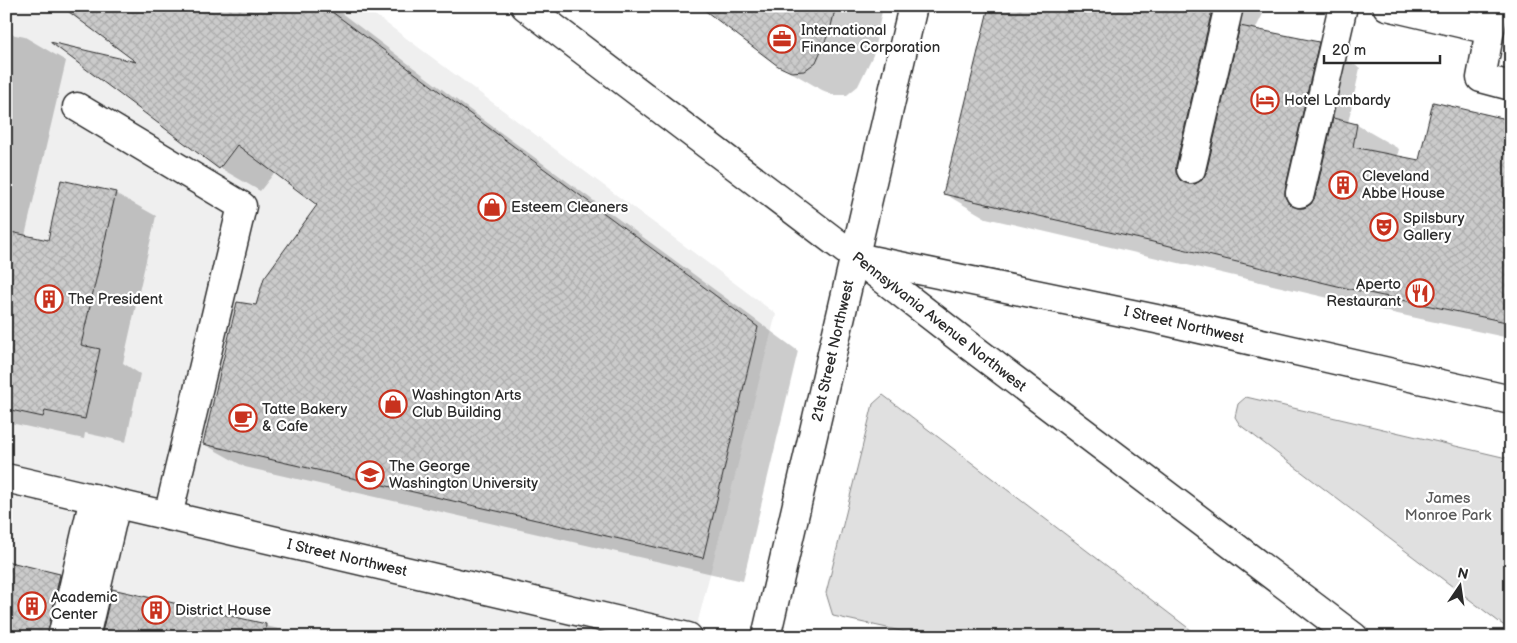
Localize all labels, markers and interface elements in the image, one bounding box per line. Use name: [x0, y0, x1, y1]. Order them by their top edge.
place label: International Finance Corporation: [801, 21, 940, 57]
office icon: International Finance Corporation: [767, 24, 797, 54]
scale bar: [1324, 32, 1441, 64]
text: 20 m: [1332, 41, 1366, 60]
hotel icon: Hotel Lombardy: [1250, 85, 1280, 115]
place label: Hotel Lombardy: [1284, 91, 1391, 110]
place label: Cleveland Abbe House: [1362, 167, 1445, 203]
building icon: Cleveland Abbe House: [1328, 170, 1358, 200]
shop icon: Esteem Cleaners: [477, 192, 507, 222]
place label: Esteem Cleaners: [511, 198, 629, 217]
place label: Spilsbury Gallery: [1403, 209, 1465, 245]
theatre icon: Spilsbury Gallery: [1369, 212, 1399, 242]
street label: Pennsylvania Avenue Northwest: [848, 248, 1030, 396]
place label: Aperto Restaurant: [1326, 275, 1401, 311]
street label: 21st Street Northwest: [807, 278, 859, 424]
restaurant icon: Aperto Restaurant: [1405, 278, 1435, 308]
building icon: The President: [34, 284, 64, 314]
place label: The President: [68, 290, 163, 309]
street label: I Street Northwest: [1122, 302, 1246, 348]
place label: Washington Arts Club Building: [412, 386, 522, 422]
shop icon: Washington Arts Club Building: [378, 389, 408, 419]
place label: Tatte Bakery & Cafe: [262, 400, 348, 436]
cafe icon: Tatte Bakery & Cafe: [228, 403, 258, 433]
place label: The George Washington University: [389, 457, 538, 493]
school or university icon: The George Washington University: [355, 460, 385, 490]
park label: James Monroe Park: [1405, 489, 1492, 525]
street label: I Street Northwest: [285, 535, 409, 581]
north arrow: [1434, 560, 1484, 610]
text: N: [1456, 564, 1470, 583]
place label: Academic Center: [51, 588, 118, 624]
building icon: Academic Center: [17, 591, 47, 621]
building icon: District House: [141, 595, 171, 625]
place label: District House: [175, 601, 271, 620]

